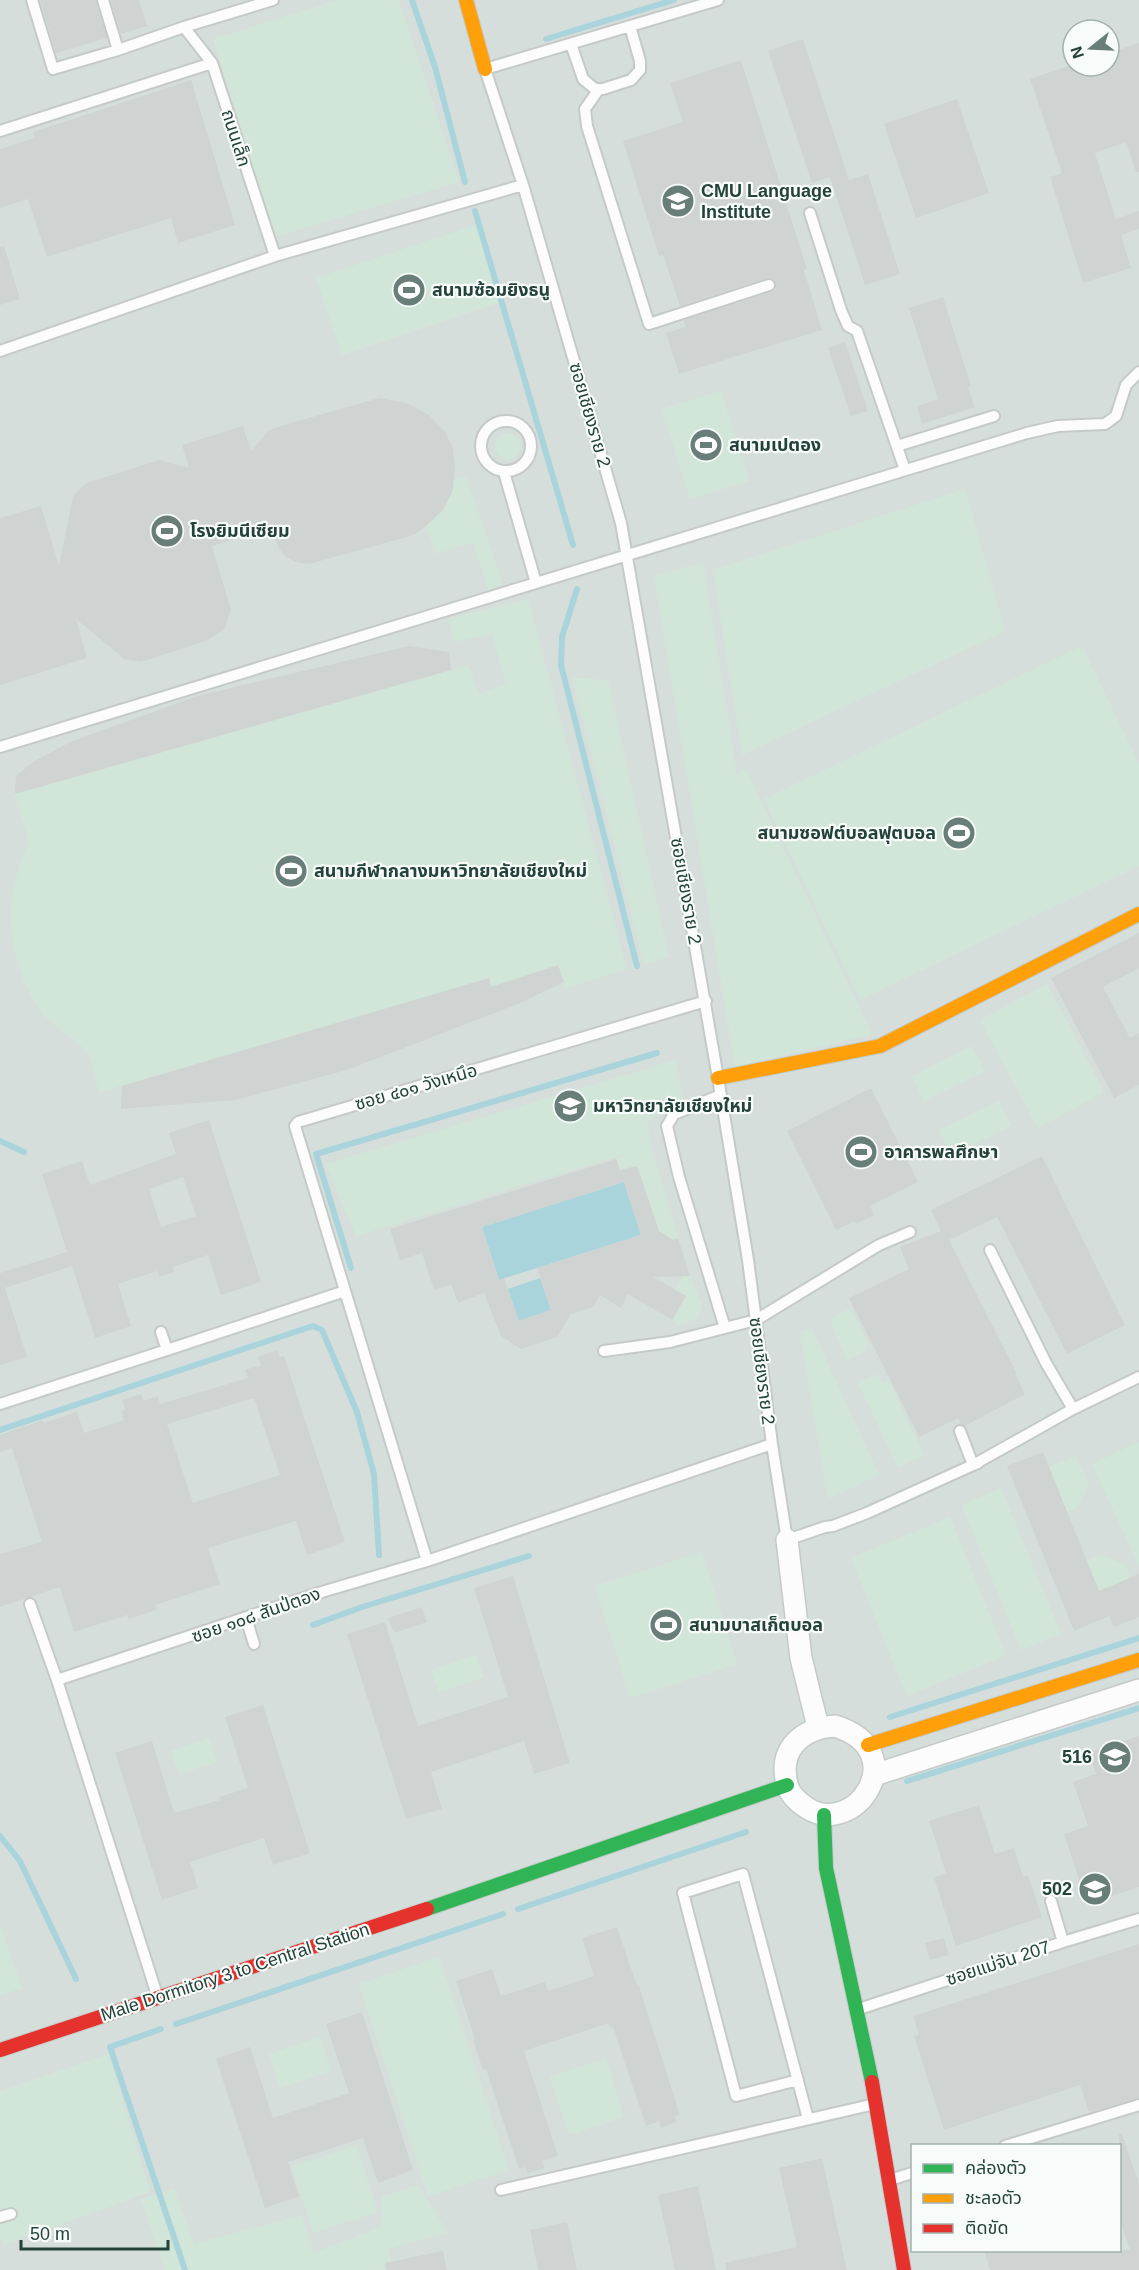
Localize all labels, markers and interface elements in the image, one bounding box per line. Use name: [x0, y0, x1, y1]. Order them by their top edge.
north arrow: [1061, 18, 1121, 78]
text: N: [1067, 44, 1087, 61]
street label: ถนนเล็ก: [217, 107, 255, 169]
place label: CMU Language Institute: [701, 181, 832, 222]
school or university icon: CMU Language Institute: [660, 183, 696, 219]
sports icon: สนามซ้อมยิงธนู: [391, 272, 427, 308]
place label: สนามซ้อมยิงธนู: [432, 280, 550, 301]
street label: ซอยเชียงราย 2: [565, 360, 615, 470]
sports icon: สนามเปตอง: [688, 427, 724, 463]
place label: สนามเปตอง: [729, 435, 821, 455]
sports icon: โรงยิมนีเซียม: [149, 513, 185, 549]
place label: โรงยิมนีเซียม: [190, 521, 290, 541]
sports icon: สนามซอฟต์บอลฟุตบอล: [941, 815, 977, 851]
place label: สนามซอฟต์บอลฟุตบอล: [757, 823, 936, 844]
street label: ซอยเชียงราย 2: [667, 836, 705, 946]
sports icon: สนามกีฬากลางมหาวิทยาลัยเชียงใหม่: [273, 853, 309, 889]
place label: สนามกีฬากลางมหาวิทยาลัยเชียงใหม่: [314, 861, 587, 881]
street label: ซอย ๔๐๑ วังเหนึอ: [353, 1060, 479, 1114]
school or university icon: มหาวิทยาลัยเชียงใหม่: [552, 1088, 588, 1124]
place label: มหาวิทยาลัยเชียงใหม่: [593, 1096, 752, 1116]
sports icon: อาคารพลศึกษา: [843, 1134, 879, 1170]
place label: อาคารพลศึกษา: [884, 1142, 998, 1162]
street label: ซอยเชียงราย 2: [745, 1316, 779, 1426]
street label: ซอย ๑๐๘ สันป่ตอง: [189, 1584, 323, 1646]
sports icon: สนามบาสเก็ตบอล: [648, 1607, 684, 1643]
place label: สนามบาสเก็ตบอล: [689, 1615, 823, 1635]
school or university icon: 516: [1097, 1739, 1133, 1775]
place label: 516: [1062, 1747, 1092, 1767]
school or university icon: 502: [1077, 1871, 1113, 1907]
place label: 502: [1042, 1879, 1072, 1899]
street label: Male Dormitory 3 to Central Station: [98, 1919, 372, 2025]
street label: ซอยแม่จัน 207: [944, 1937, 1052, 1989]
legend: [911, 2144, 1121, 2252]
text: คล่องตัว: [965, 2158, 1027, 2178]
text: ชะลอตัว: [965, 2188, 1022, 2208]
scale bar: [21, 2213, 168, 2251]
text: ติดขัด: [965, 2218, 1008, 2238]
text: 50 m: [30, 2224, 70, 2244]

